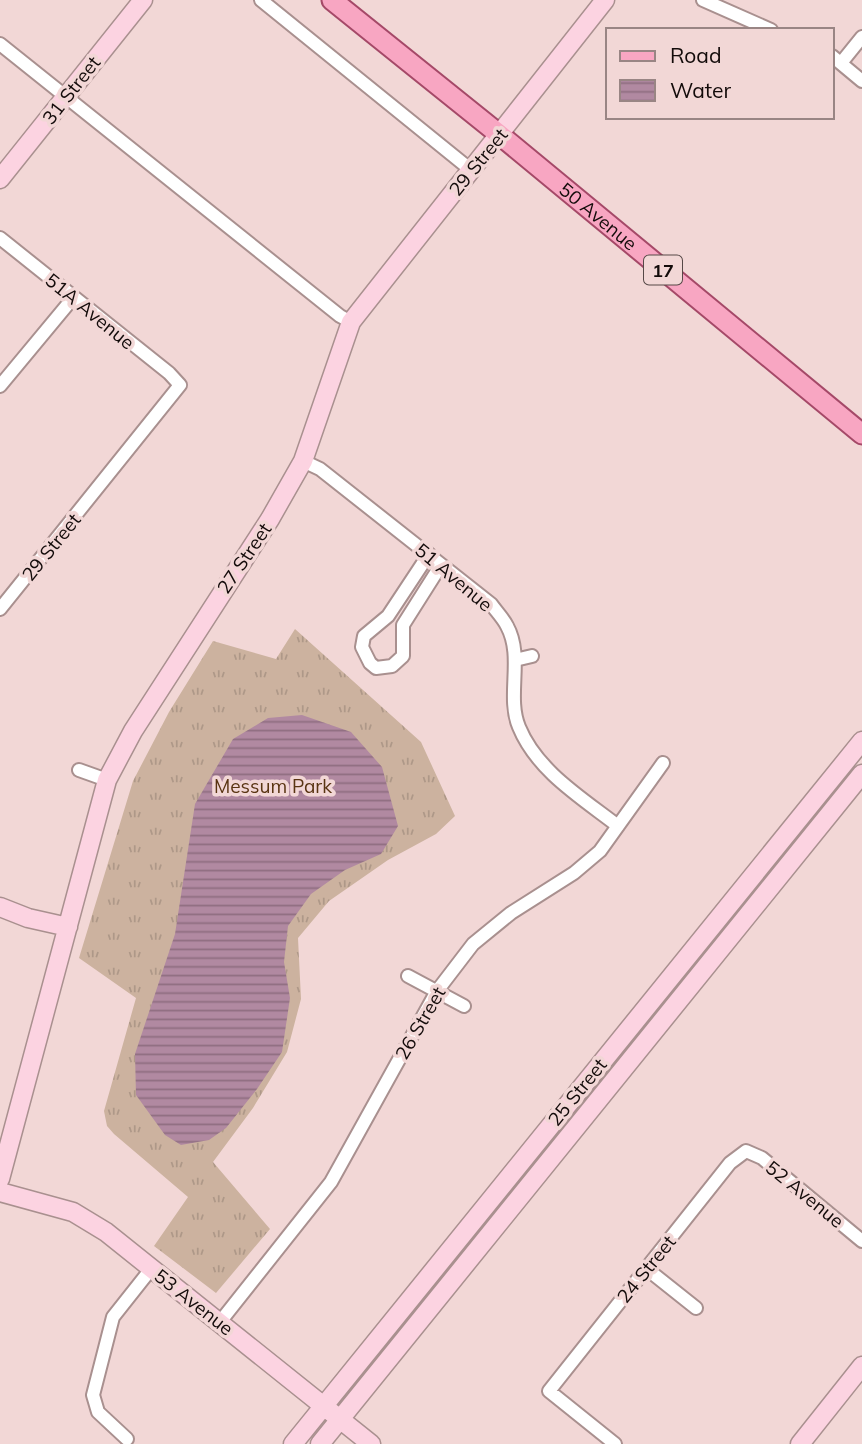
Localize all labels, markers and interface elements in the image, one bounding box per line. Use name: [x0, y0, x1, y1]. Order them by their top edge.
legend: [606, 28, 834, 119]
text: Road: [670, 42, 721, 68]
street label: 31 Street: [37, 51, 105, 129]
text: Water: [670, 77, 731, 103]
street label: 29 Street: [443, 123, 513, 201]
street label: 50 Avenue: [554, 177, 642, 255]
road number: 17: [644, 256, 682, 284]
street label: 51A Avenue: [41, 268, 139, 354]
street label: 29 Street: [16, 508, 86, 586]
street label: 27 Street: [212, 518, 277, 598]
street label: 51 Avenue: [410, 538, 498, 616]
park label: Messum Park: [214, 774, 332, 798]
street label: 26 Street: [390, 982, 451, 1064]
street label: 25 Street: [542, 1053, 612, 1131]
street label: 52 Avenue: [761, 1155, 849, 1233]
street label: 24 Street: [611, 1230, 681, 1308]
street label: 53 Avenue: [150, 1264, 238, 1340]

